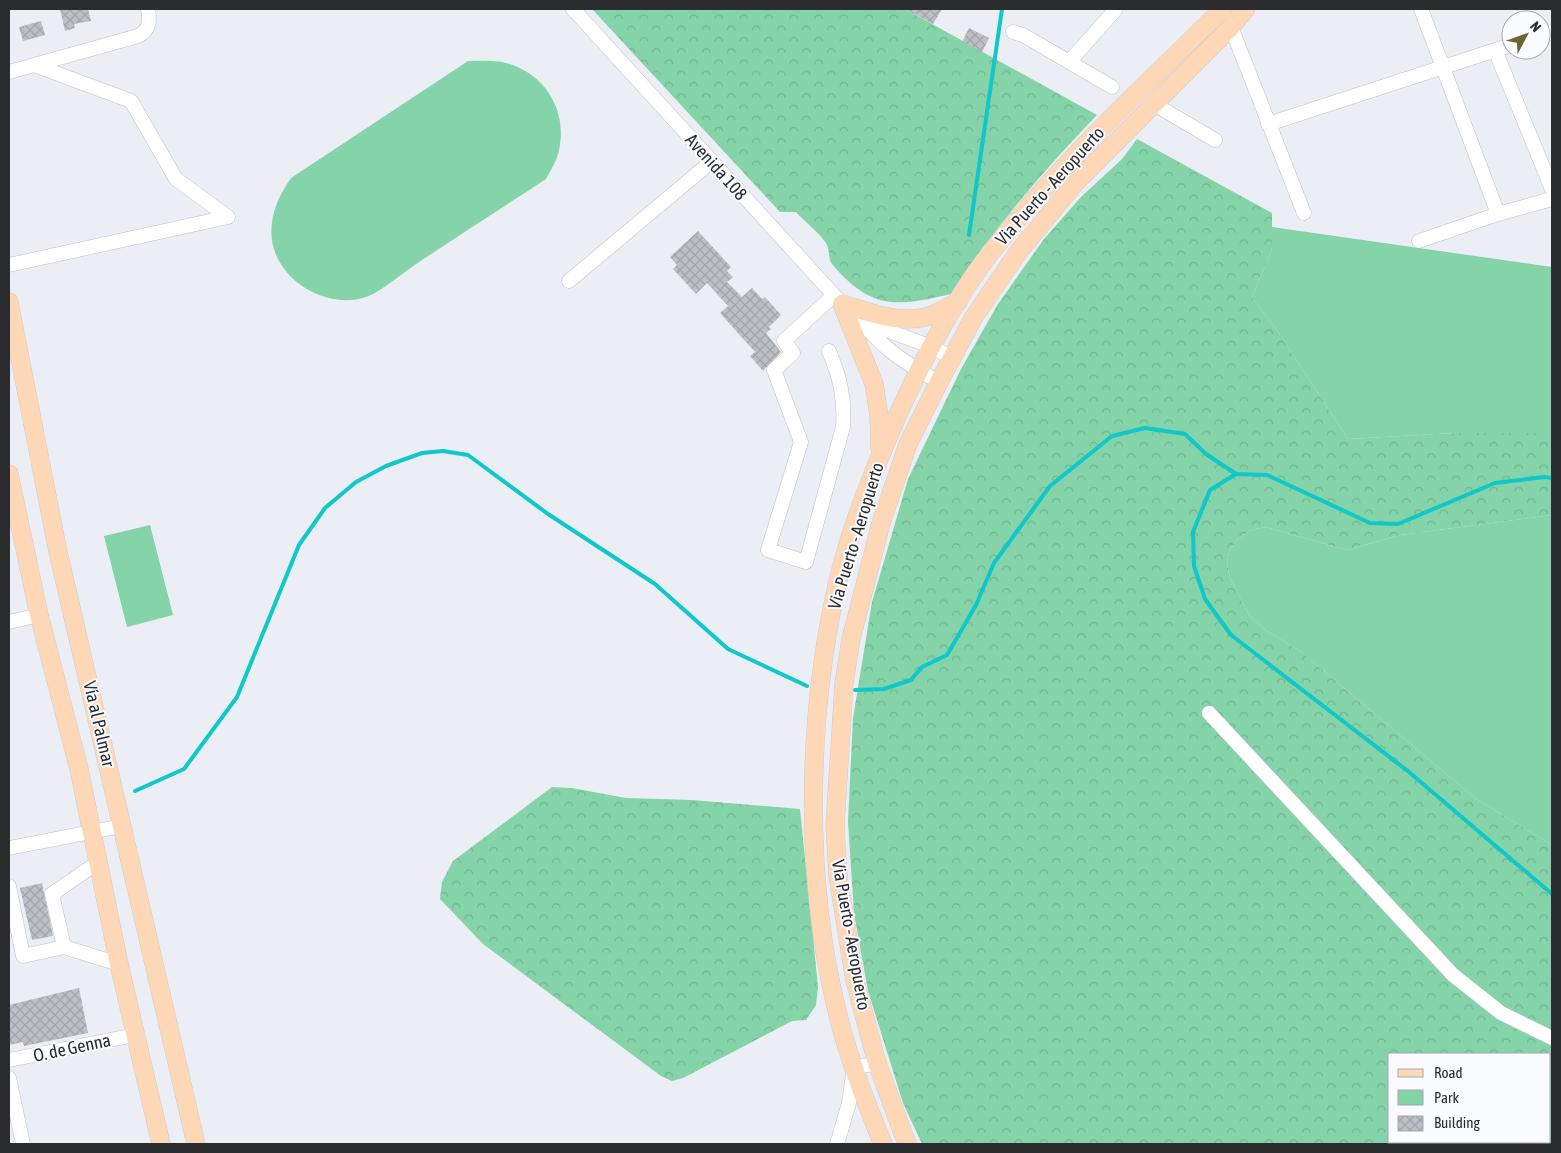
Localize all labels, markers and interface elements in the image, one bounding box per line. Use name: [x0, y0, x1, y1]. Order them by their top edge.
north arrow: [1501, 10, 1551, 60]
text: N: [1527, 18, 1545, 35]
street label: Via Puerto - Aeropuerto: [991, 122, 1108, 249]
street label: Avenida 108: [681, 129, 752, 204]
street label: Via Puerto - Aeropuerto: [823, 460, 888, 612]
street label: Vía al Palmar: [79, 679, 120, 770]
street label: Via Puerto - Aeropuerto: [828, 858, 875, 1012]
street label: O. de Genna: [31, 1029, 112, 1066]
legend: [1388, 1053, 1551, 1143]
text: Road: [1434, 1064, 1463, 1081]
text: Park: [1434, 1089, 1459, 1106]
text: Building: [1434, 1114, 1480, 1131]

